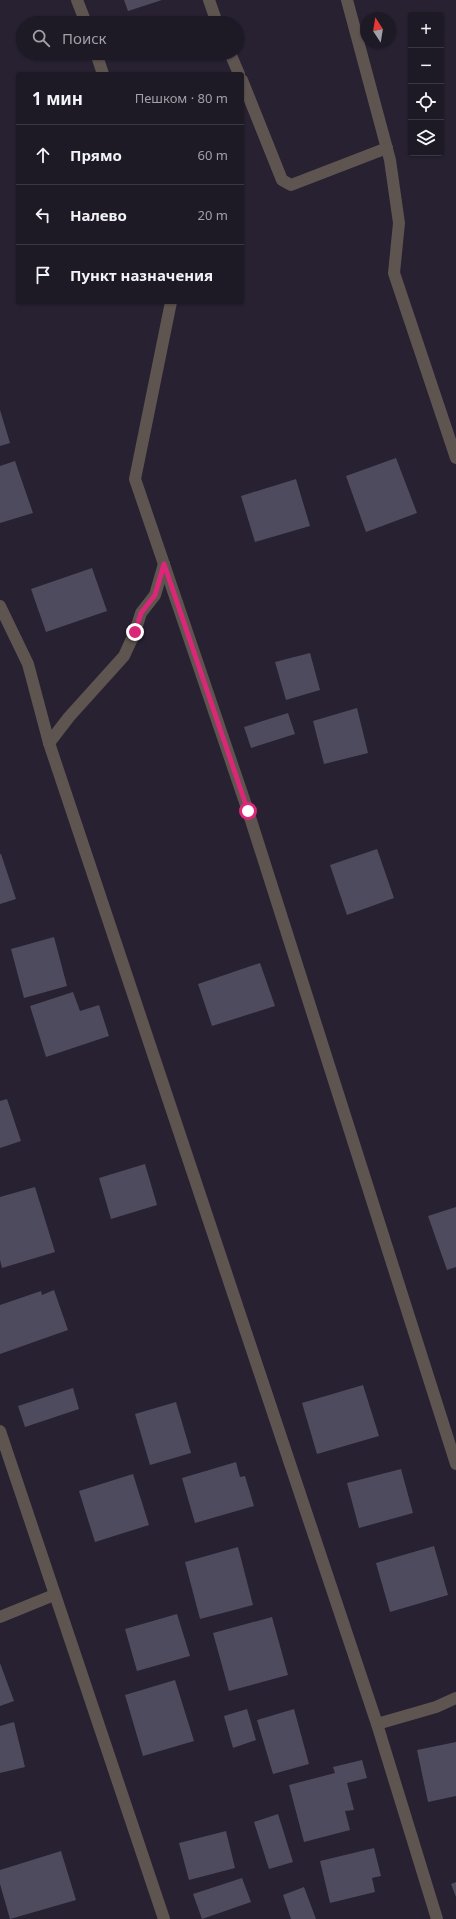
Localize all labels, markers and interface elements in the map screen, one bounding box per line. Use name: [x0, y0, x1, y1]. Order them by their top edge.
north arrow: [360, 12, 396, 48]
map controls: [408, 12, 444, 156]
button: +: [408, 12, 444, 48]
search box: [16, 16, 244, 60]
icon: search: [30, 27, 52, 49]
text: Поиск: [62, 28, 107, 48]
button: −: [408, 48, 444, 84]
button: locate: [408, 84, 444, 120]
text: 1 мин: [32, 87, 83, 110]
text: Пешком · 80 m: [135, 89, 228, 107]
button: layers: [408, 120, 444, 156]
icon: ahead: [32, 144, 54, 166]
text: Прямо: [70, 145, 122, 165]
text: 60 m: [198, 146, 228, 164]
icon: left: [32, 204, 54, 226]
text: Налево: [70, 205, 127, 225]
text: 20 m: [198, 206, 228, 224]
icon: arrive: [32, 264, 54, 286]
text: Пункт назначения: [70, 265, 213, 285]
route end: [126, 623, 144, 641]
route start: [239, 802, 257, 820]

